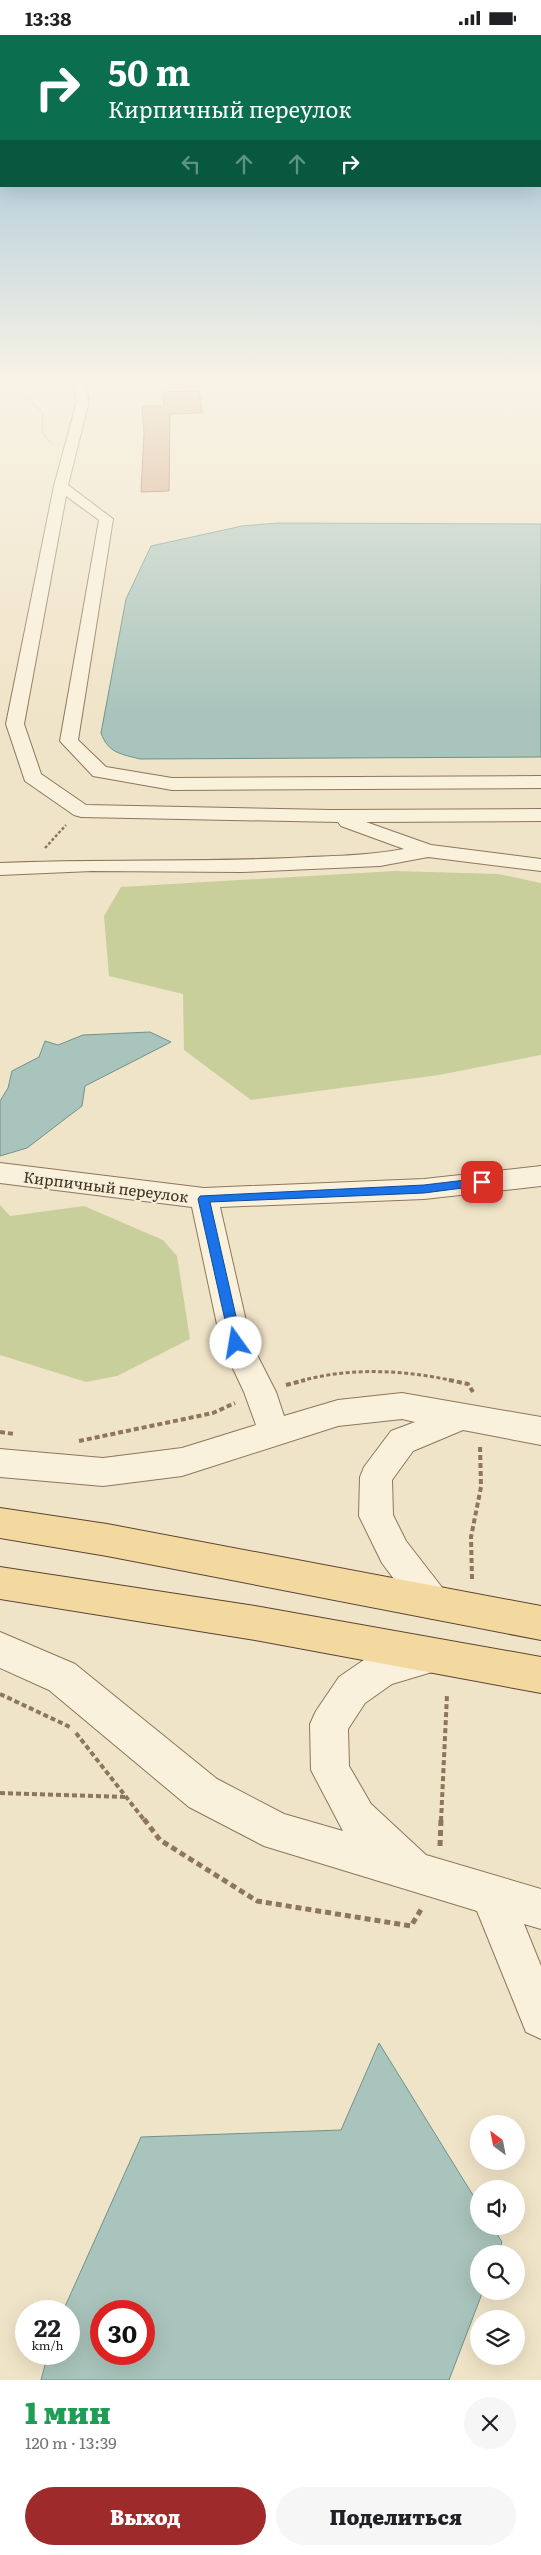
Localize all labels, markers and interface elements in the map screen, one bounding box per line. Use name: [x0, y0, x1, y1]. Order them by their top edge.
text: 13:38: [25, 4, 71, 32]
text: 50 m: [108, 45, 191, 97]
icon: right: [25, 55, 90, 120]
text: Кирпичный переулок: [108, 92, 352, 125]
icon: left: [177, 150, 205, 178]
icon: ahead: [230, 150, 258, 178]
icon: ahead: [283, 150, 311, 178]
icon: right: [336, 150, 364, 178]
pin: [461, 1161, 503, 1203]
street label: Кирпичный переулок: [22, 1164, 190, 1208]
icon: arrive: [468, 1168, 496, 1196]
position arrow: [209, 1316, 261, 1368]
north arrow: [470, 2115, 525, 2170]
map controls: [470, 2115, 525, 2365]
button: sound: [470, 2180, 525, 2235]
button: search: [470, 2245, 525, 2300]
speed limit sign: 30: [90, 2300, 155, 2365]
text: 22: [34, 2308, 61, 2345]
button: layers: [470, 2310, 525, 2365]
text: km/h: [32, 2336, 63, 2354]
text: 1 мин: [25, 2389, 111, 2433]
button: close: [464, 2397, 516, 2449]
text: 120 m · 13:39: [25, 2430, 117, 2454]
button: Выход: [25, 2487, 266, 2545]
button: Поделиться: [276, 2487, 516, 2545]

